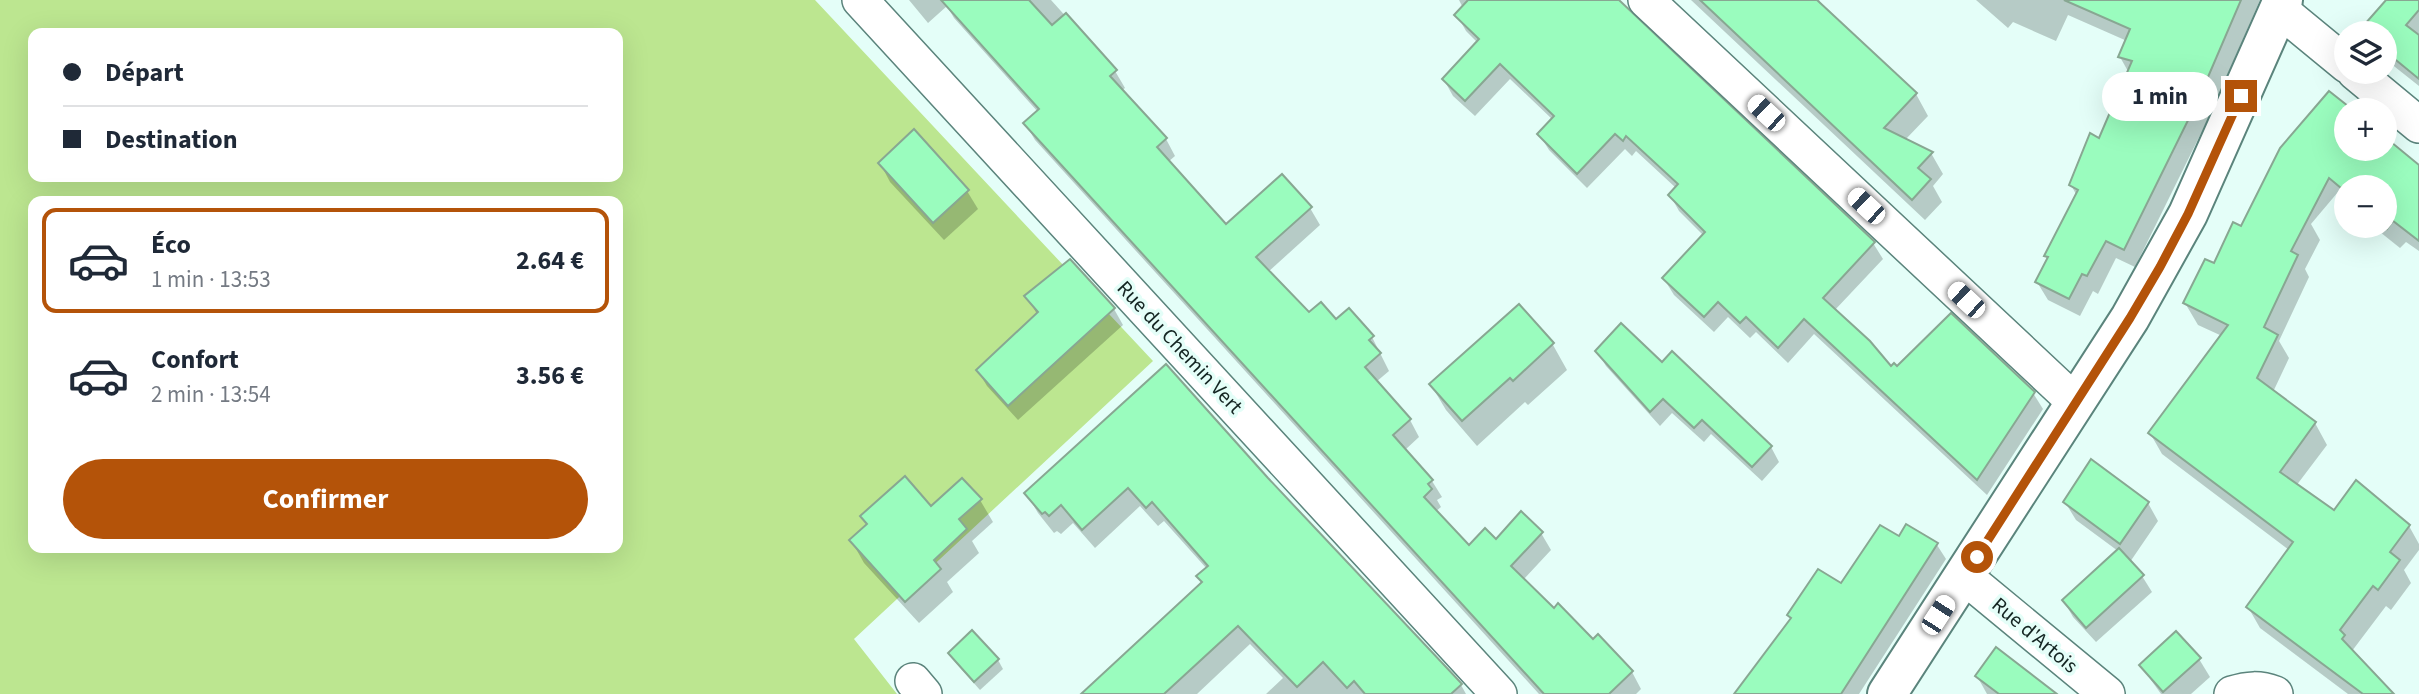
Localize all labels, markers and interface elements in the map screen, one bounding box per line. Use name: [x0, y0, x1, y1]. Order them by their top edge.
map controls: [2334, 21, 2397, 238]
button: layers: [2334, 21, 2397, 84]
text: Départ: [105, 54, 184, 91]
callout: 1 min: [2101, 72, 2216, 120]
text: 1 min: [2132, 80, 2188, 113]
route end: [2225, 80, 2257, 112]
car: [1744, 91, 1789, 135]
button: +: [2334, 98, 2397, 161]
text: Destination: [105, 121, 238, 158]
button: −: [2334, 175, 2397, 238]
car: [1844, 184, 1889, 228]
text: Éco: [151, 226, 191, 263]
icon: car: [67, 229, 130, 292]
text: 2.64 €: [516, 242, 584, 279]
text: 1 min · 13:53: [151, 263, 271, 296]
street label: Rue du Chemin Vert: [1110, 274, 1250, 420]
car: [1944, 278, 1989, 322]
text: Confort: [151, 341, 239, 378]
icon: car: [67, 344, 130, 407]
text: 3.56 €: [516, 357, 584, 394]
text: 2 min · 13:54: [151, 378, 271, 411]
button: Confirmer: [63, 459, 588, 539]
route start: [1961, 541, 1993, 573]
street label: Rue d'Artois: [1985, 590, 2085, 680]
car: [1918, 592, 1959, 638]

